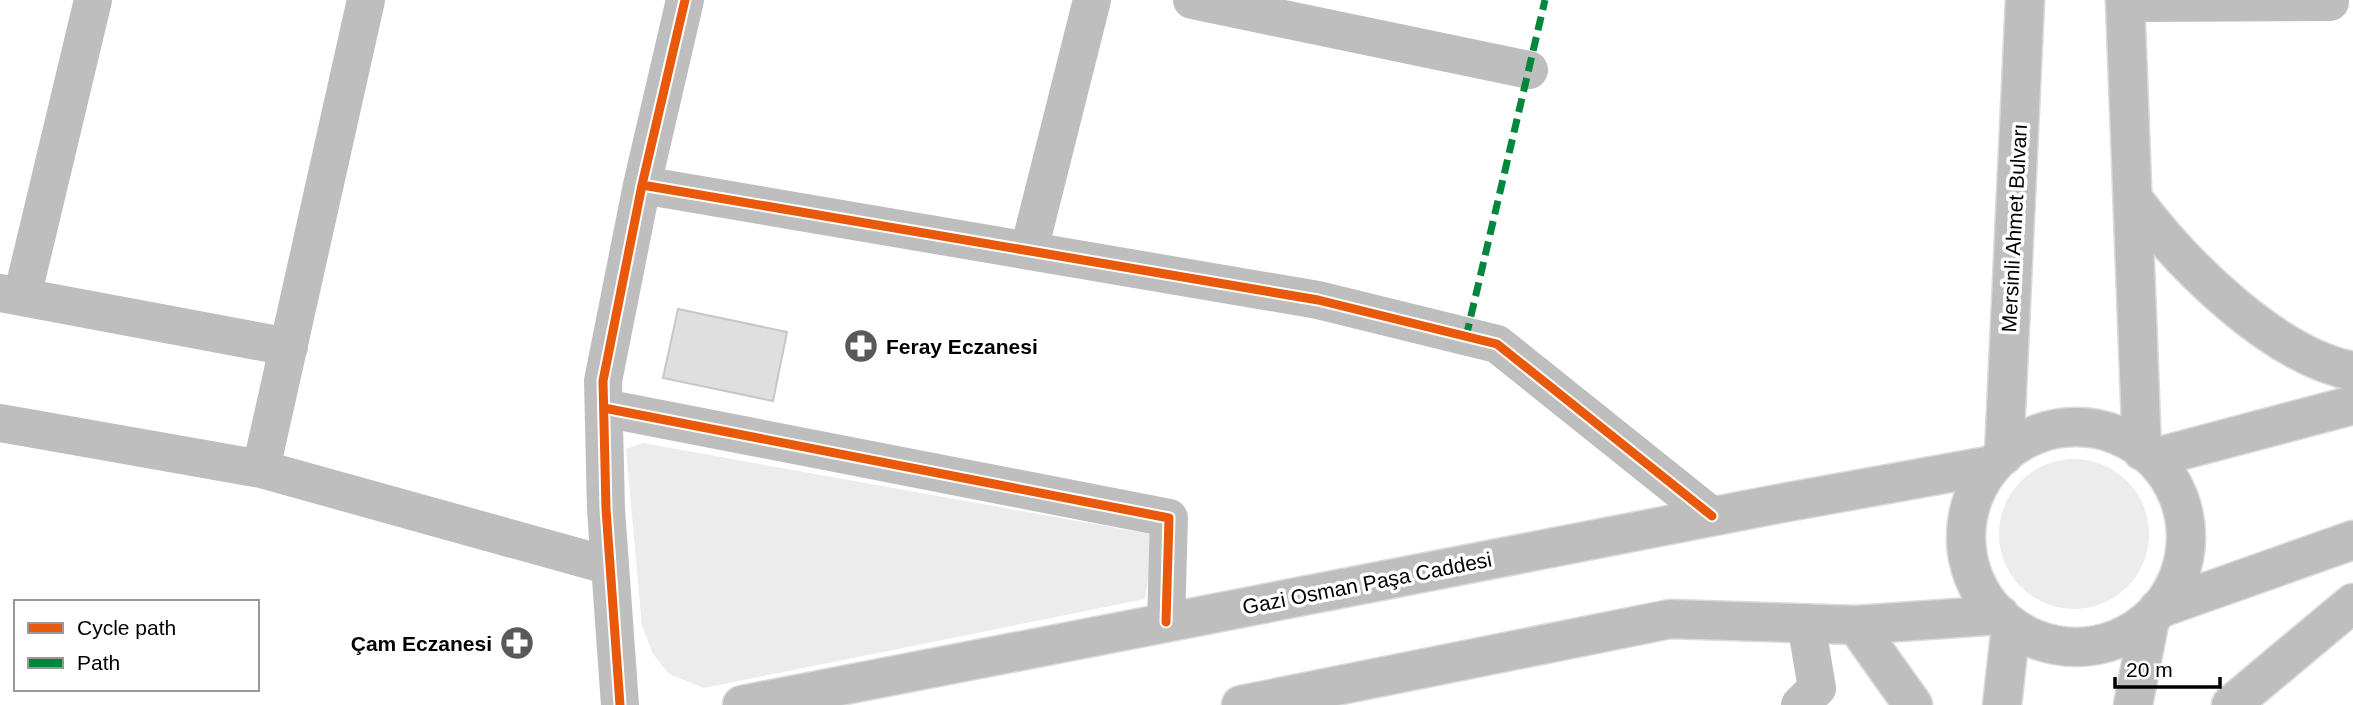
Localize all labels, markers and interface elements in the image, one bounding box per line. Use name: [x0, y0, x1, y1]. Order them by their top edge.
street label: Mersinli Ahmet Bulvarı: [1997, 123, 2031, 333]
pharmacy icon: Feray Eczanesi: [842, 327, 880, 365]
place label: Feray Eczanesi: [886, 335, 1038, 358]
street label: Gazi Osman Paşa Caddesi: [1240, 548, 1494, 618]
legend: [14, 600, 259, 691]
text: Cycle path: [77, 616, 176, 639]
pharmacy icon: Çam Eczanesi: [498, 624, 536, 662]
place label: Çam Eczanesi: [351, 632, 492, 655]
scale bar: [2115, 646, 2220, 690]
text: Path: [77, 651, 120, 674]
text: 20 m: [2126, 658, 2173, 681]

